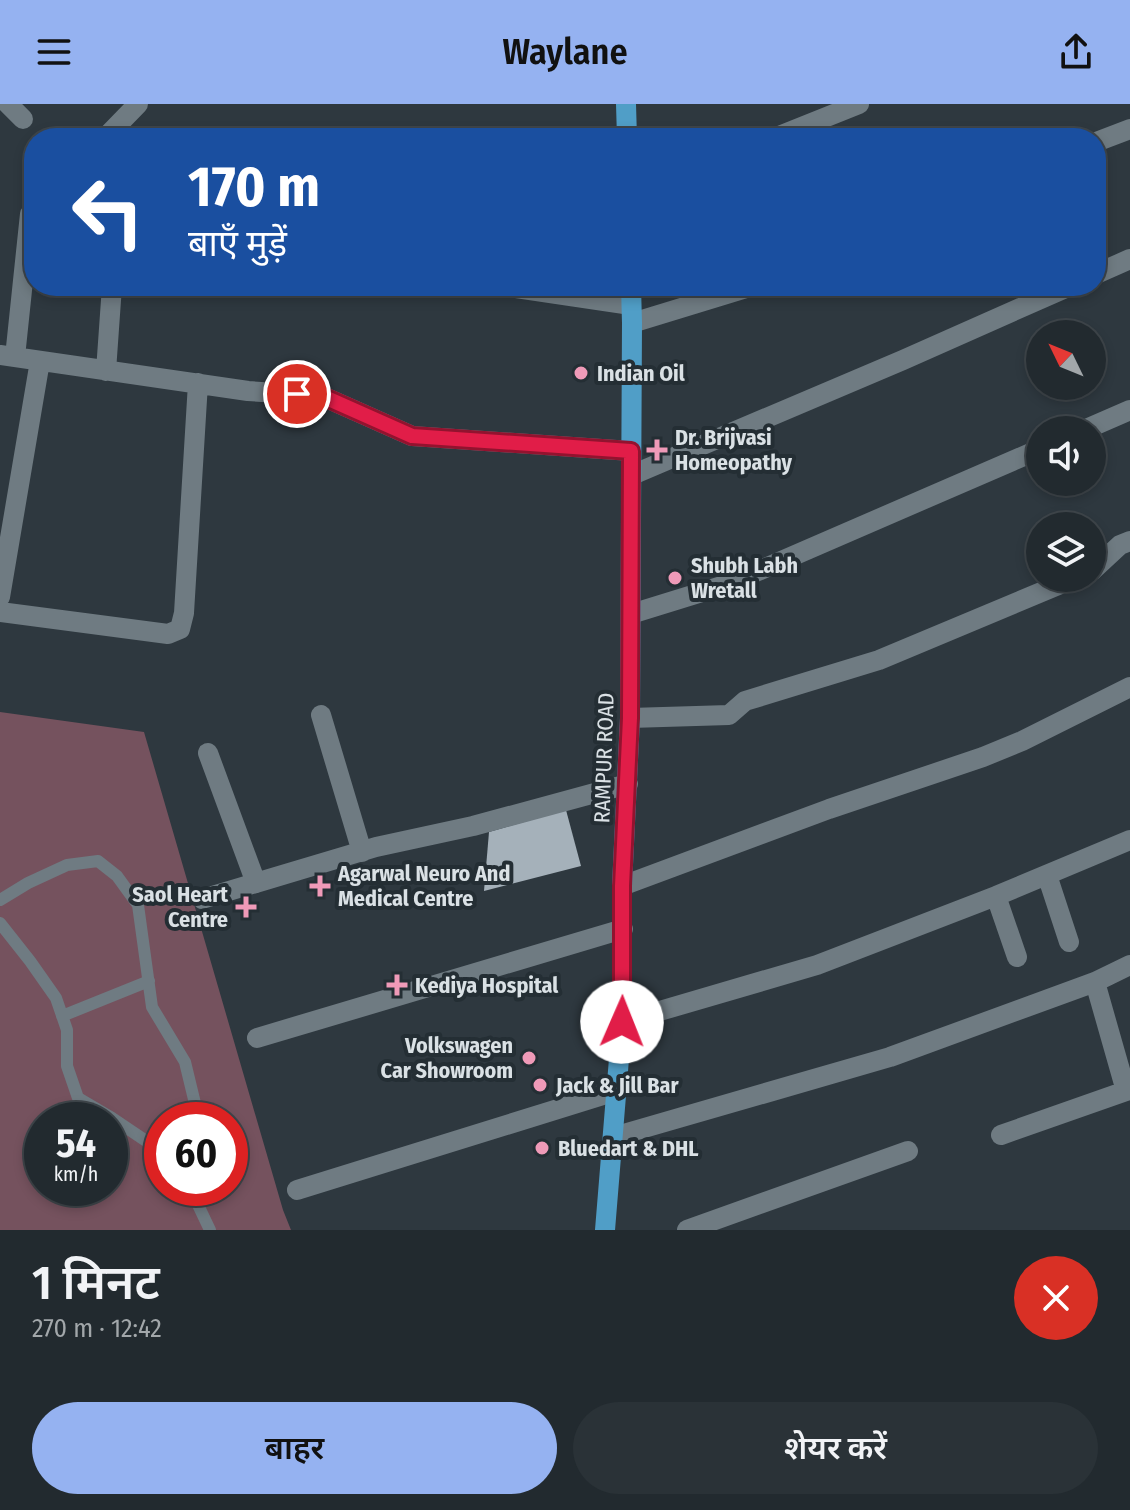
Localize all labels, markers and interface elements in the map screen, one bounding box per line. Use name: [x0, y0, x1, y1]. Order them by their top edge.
icon: menu: [32, 30, 76, 74]
text: Waylane: [502, 30, 628, 74]
icon: share: [1054, 30, 1098, 74]
text: 170 m: [188, 154, 320, 221]
icon: left: [56, 160, 160, 264]
text: बाएँ मुड़ें: [188, 222, 287, 266]
north arrow: [1026, 320, 1106, 400]
map controls: [1026, 320, 1106, 592]
pin: [263, 360, 331, 428]
place label: Indian Oil: [597, 360, 686, 387]
marker: Indian Oil: [572, 364, 590, 382]
icon: arrive: [275, 372, 319, 416]
button: sound: [1026, 416, 1106, 496]
place label: Dr. Brijvasi Homeopathy: [675, 424, 793, 476]
marker: Dr. Brijvasi Homeopathy: [646, 439, 668, 461]
button: layers: [1026, 512, 1106, 592]
place label: Shubh Labh Wretall: [691, 552, 798, 604]
marker: Shubh Labh Wretall: [666, 569, 684, 587]
street label: RAMPUR ROAD: [588, 692, 620, 824]
place label: Agarwal Neuro And Medical Centre: [337, 860, 510, 912]
marker: Agarwal Neuro And Medical Centre: [309, 875, 331, 897]
place label: Saol Heart Centre: [132, 881, 228, 933]
marker: Saol Heart Centre: [235, 896, 257, 918]
place label: Kediya Hospital: [415, 972, 559, 999]
marker: Kediya Hospital: [386, 974, 408, 996]
position arrow: [580, 980, 664, 1064]
place label: Volkswagen Car Showroom: [381, 1032, 513, 1084]
marker: Volkswagen Car Showroom: [520, 1049, 538, 1067]
place label: Jack & Jill Bar: [555, 1072, 679, 1099]
marker: Jack & Jill Bar: [531, 1076, 549, 1094]
speed limit sign: 60: [144, 1102, 248, 1206]
text: 54: [56, 1120, 96, 1168]
place label: Bluedart & DHL: [558, 1135, 699, 1162]
marker: Bluedart & DHL: [533, 1139, 551, 1157]
text: km/h: [54, 1162, 98, 1186]
text: 1 मिनट: [32, 1254, 160, 1312]
button: close: [1014, 1256, 1098, 1340]
text: 270 m · 12:42: [32, 1313, 162, 1344]
button: बाहर: [32, 1402, 557, 1494]
button: शेयर करें: [573, 1402, 1098, 1494]

